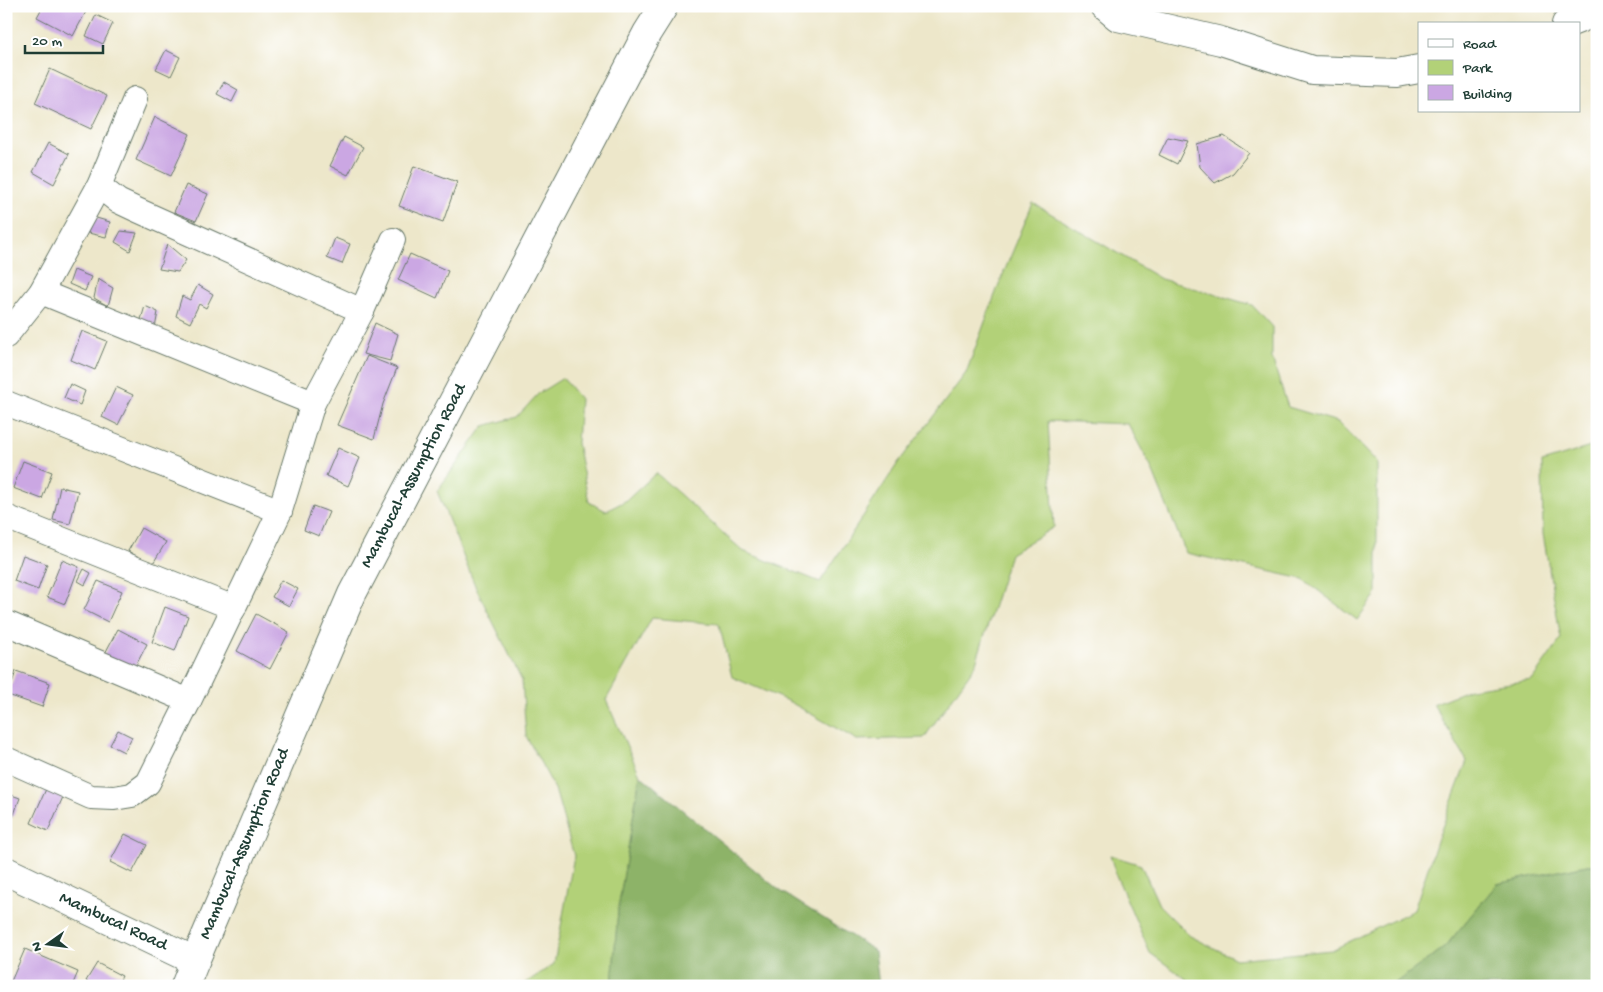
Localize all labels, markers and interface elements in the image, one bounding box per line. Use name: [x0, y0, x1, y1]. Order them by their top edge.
scale bar: [25, 22, 102, 54]
legend: [1418, 22, 1580, 112]
text: 20 m: [32, 33, 62, 51]
text: Road: [1463, 36, 1497, 54]
text: Park: [1462, 60, 1493, 78]
text: Building: [1462, 86, 1512, 104]
street label: Mambucal-Assumption Road: [356, 379, 472, 572]
street label: Mambucal-Assumption Road: [195, 744, 295, 943]
street label: Mambucal Road: [56, 888, 172, 957]
north arrow: [22, 920, 72, 970]
text: N: [28, 940, 47, 953]

